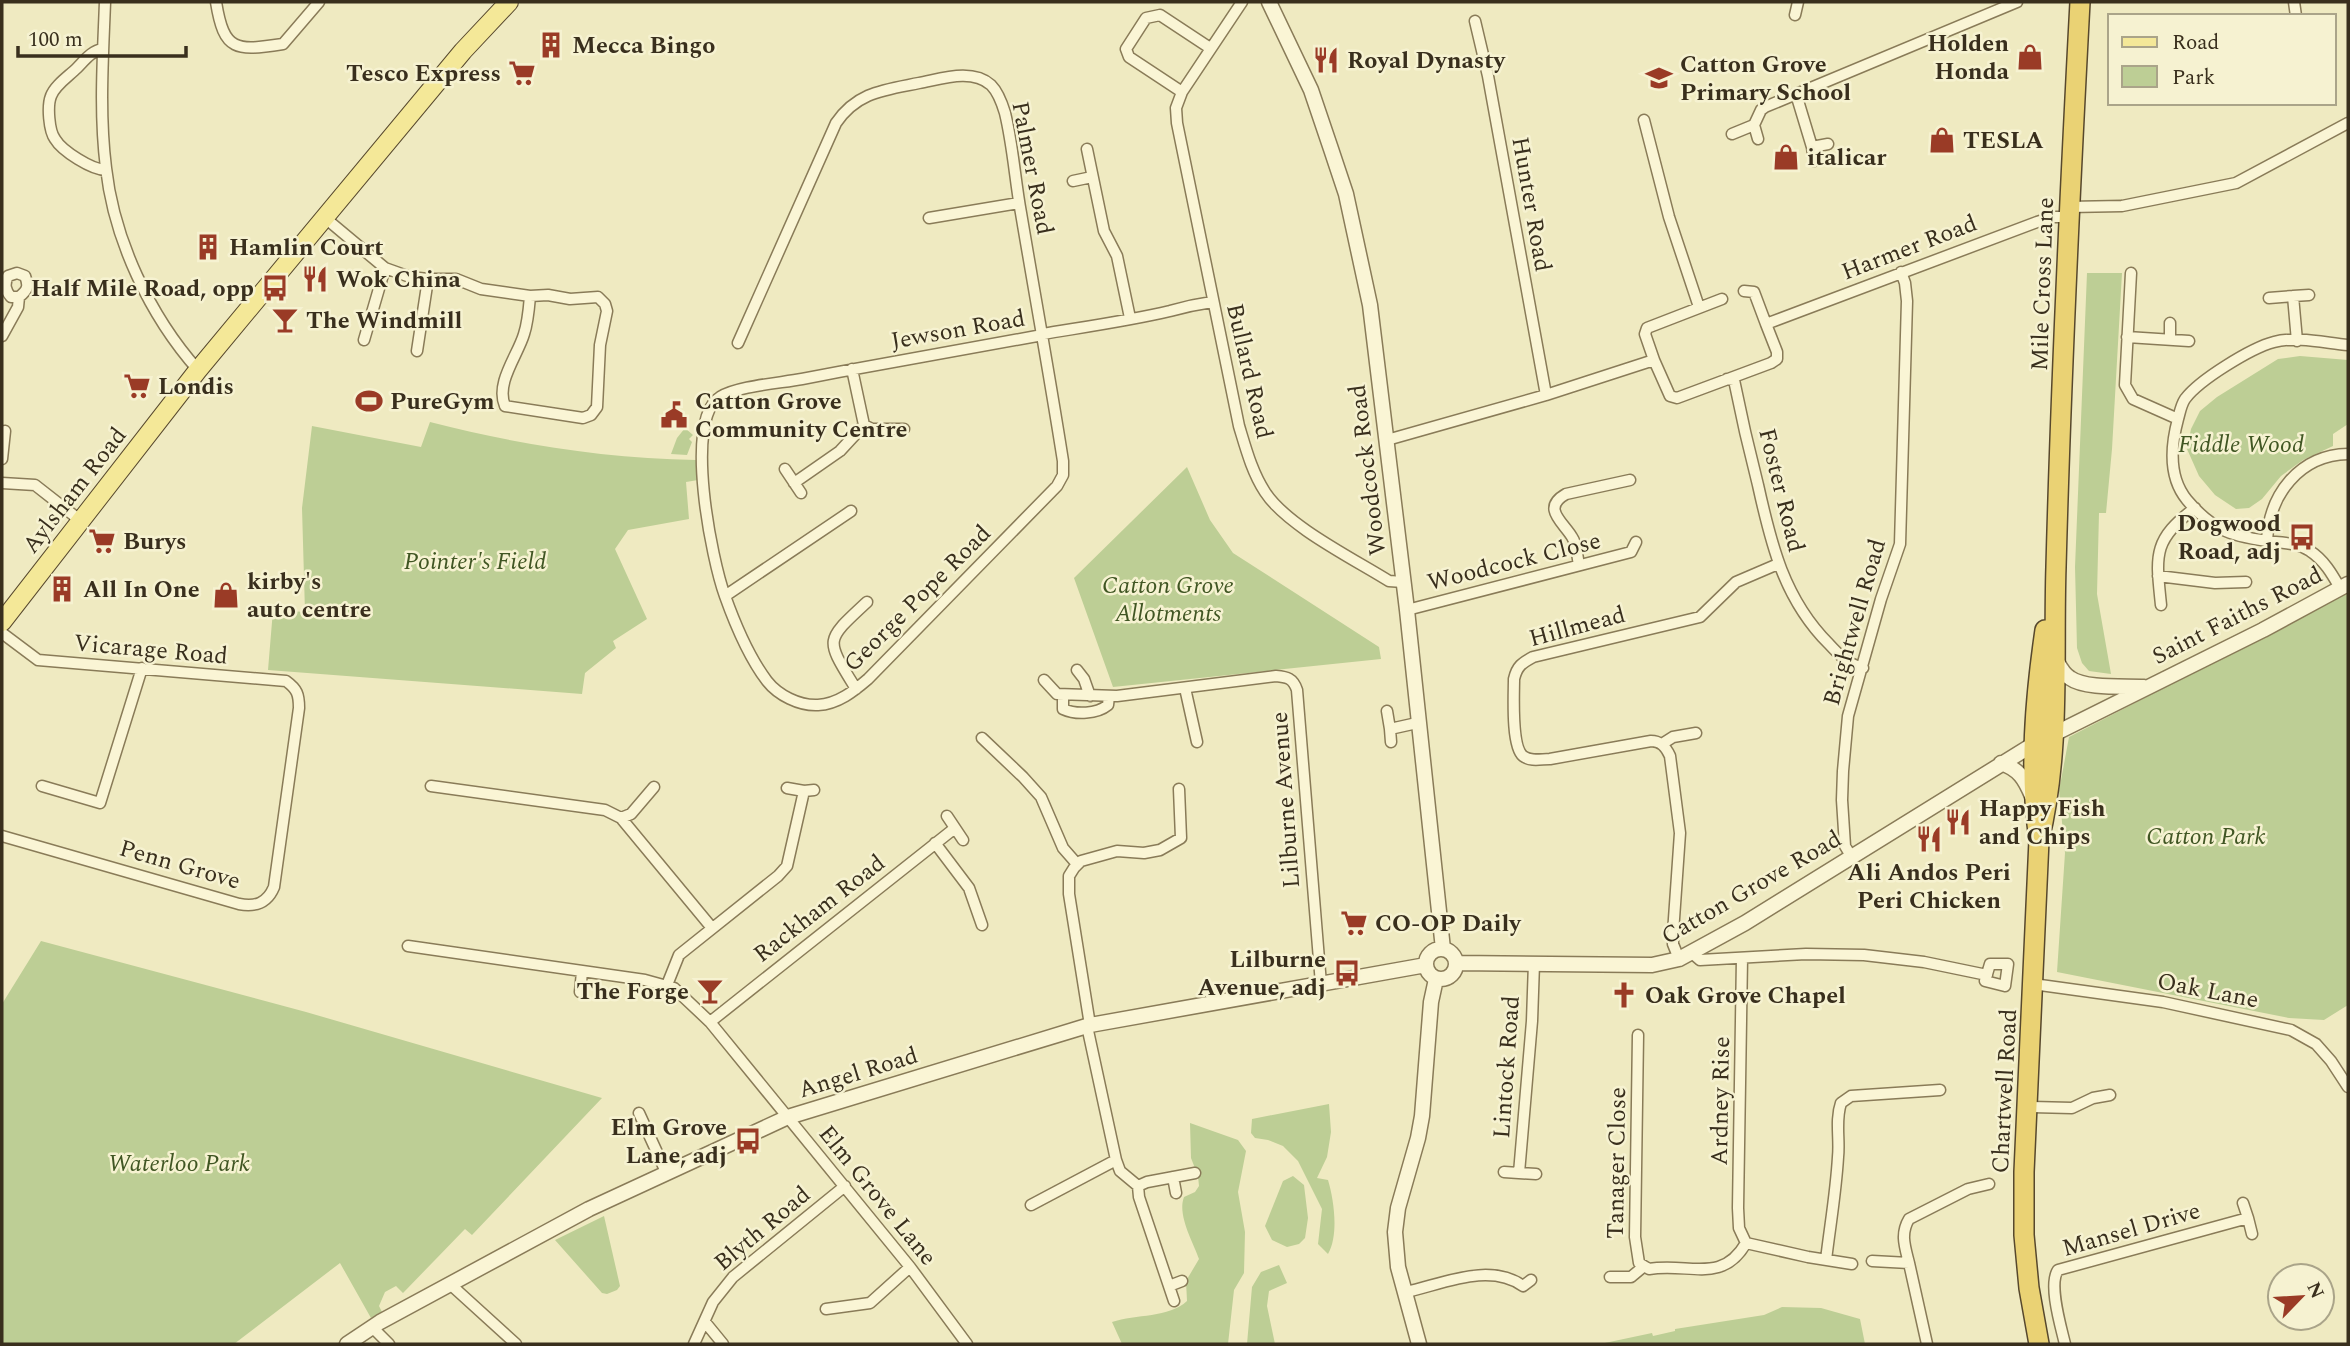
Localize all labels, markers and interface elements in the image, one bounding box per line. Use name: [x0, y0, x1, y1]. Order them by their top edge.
scale bar: [18, 14, 186, 58]
legend: [2108, 14, 2336, 105]
text: 100 m: [28, 24, 83, 56]
place label: Holden Honda: [1927, 26, 2010, 90]
text: Road: [2172, 27, 2219, 59]
place label: Mecca Bingo: [572, 28, 715, 64]
building icon: Mecca Bingo: [536, 30, 566, 60]
shop icon: Holden Honda: [2015, 42, 2045, 72]
place label: Royal Dynasty: [1347, 43, 1507, 79]
restaurant icon: Royal Dynasty: [1311, 45, 1341, 75]
place label: Catton Grove Primary School: [1680, 47, 1851, 111]
place label: Tesco Express: [346, 56, 501, 92]
supermarket icon: Tesco Express: [507, 58, 537, 88]
text: Park: [2172, 62, 2216, 94]
school or university icon: Catton Grove Primary School: [1644, 63, 1674, 93]
street label: Palmer Road: [1001, 98, 1063, 238]
place label: TESLA: [1963, 123, 2044, 159]
shop icon: TESLA: [1927, 125, 1957, 155]
street label: Hunter Road: [1501, 134, 1561, 275]
place label: italicar: [1807, 140, 1887, 176]
shop icon: italicar: [1771, 142, 1801, 172]
street label: Mile Cross Lane: [2022, 196, 2064, 372]
street label: Harmer Road: [1836, 206, 1982, 290]
place label: Hamlin Court: [229, 230, 384, 266]
building icon: Hamlin Court: [193, 232, 223, 262]
place label: Wok China: [336, 262, 461, 298]
restaurant icon: Wok China: [300, 264, 330, 294]
place label: Half Mile Road, opp: [31, 271, 254, 307]
bus stop icon: Half Mile Road, opp: [260, 273, 290, 303]
street label: Jewson Road: [888, 300, 1028, 360]
street label: Bullard Road: [1216, 300, 1282, 443]
place label: The Windmill: [306, 303, 463, 339]
bar icon: The Windmill: [270, 305, 300, 335]
place label: Londis: [158, 369, 234, 405]
supermarket icon: Londis: [122, 371, 152, 401]
street label: Woodcock Road: [1340, 382, 1396, 558]
place label: PureGym: [390, 384, 495, 420]
place label: Catton Grove Community Centre: [695, 384, 907, 448]
sports icon: PureGym: [354, 386, 384, 416]
public building icon: Catton Grove Community Centre: [659, 400, 689, 430]
street label: Aylsham Road: [14, 420, 136, 562]
street label: Foster Road: [1748, 424, 1814, 556]
park label: Fiddle Wood: [2178, 427, 2304, 463]
place label: Dogwood Road, adj: [2177, 506, 2281, 570]
street label: George Pope Road: [836, 517, 1000, 681]
bus stop icon: Dogwood Road, adj: [2287, 522, 2317, 552]
street label: Woodcock Close: [1424, 523, 1605, 601]
place label: Burys: [123, 524, 187, 560]
supermarket icon: Burys: [87, 526, 117, 556]
street label: Brightwell Road: [1814, 535, 1896, 710]
park label: Pointer's Field: [404, 544, 546, 580]
street label: Saint Faiths Road: [2146, 557, 2329, 674]
place label: kirby's auto centre: [247, 564, 371, 628]
park label: Catton Grove Allotments: [1102, 568, 1234, 632]
place label: All In One: [83, 572, 200, 608]
building icon: All In One: [47, 574, 77, 604]
shop icon: kirby's auto centre: [211, 580, 241, 610]
street label: Hillmead: [1525, 597, 1630, 657]
street label: Vicarage Road: [72, 625, 229, 675]
street label: Lilburne Avenue: [1262, 710, 1310, 889]
place label: Happy Fish and Chips: [1979, 791, 2106, 855]
restaurant icon: Happy Fish and Chips: [1943, 807, 1973, 837]
park label: Catton Park: [2146, 819, 2266, 855]
street label: Catton Grove Road: [1654, 821, 1849, 954]
restaurant icon: Ali Andos Peri Peri Chicken: [1914, 824, 1944, 854]
street label: Penn Grove: [115, 831, 245, 899]
street label: Rackham Road: [746, 846, 893, 972]
place label: Ali Andos Peri Peri Chicken: [1847, 855, 2011, 919]
place label: CO-OP Daily: [1375, 906, 1522, 942]
supermarket icon: CO-OP Daily: [1339, 908, 1369, 938]
place label: Lilburne Avenue, adj: [1197, 942, 1326, 1006]
bus stop icon: Lilburne Avenue, adj: [1332, 958, 1362, 988]
street label: Oak Lane: [2154, 963, 2262, 1018]
place label: The Forge: [577, 974, 689, 1010]
bar icon: The Forge: [695, 976, 725, 1006]
place label: Oak Grove Chapel: [1645, 978, 1846, 1014]
church icon: Oak Grove Chapel: [1609, 980, 1639, 1010]
street label: Lintock Road: [1484, 994, 1530, 1140]
street label: Chartwell Road: [1983, 1008, 2027, 1174]
street label: Ardney Rise: [1702, 1036, 1740, 1166]
street label: Angel Road: [794, 1038, 923, 1108]
street label: Tanager Close: [1598, 1087, 1636, 1239]
place label: Elm Grove Lane, adj: [610, 1110, 727, 1174]
street label: Elm Grove Lane: [809, 1118, 945, 1274]
bus stop icon: Elm Grove Lane, adj: [733, 1126, 763, 1156]
park label: Waterloo Park: [108, 1146, 250, 1182]
street label: Blyth Road: [706, 1177, 819, 1280]
street label: Mansel Drive: [2058, 1193, 2205, 1267]
north arrow: [2266, 1262, 2336, 1332]
text: N: [2299, 1277, 2331, 1304]

